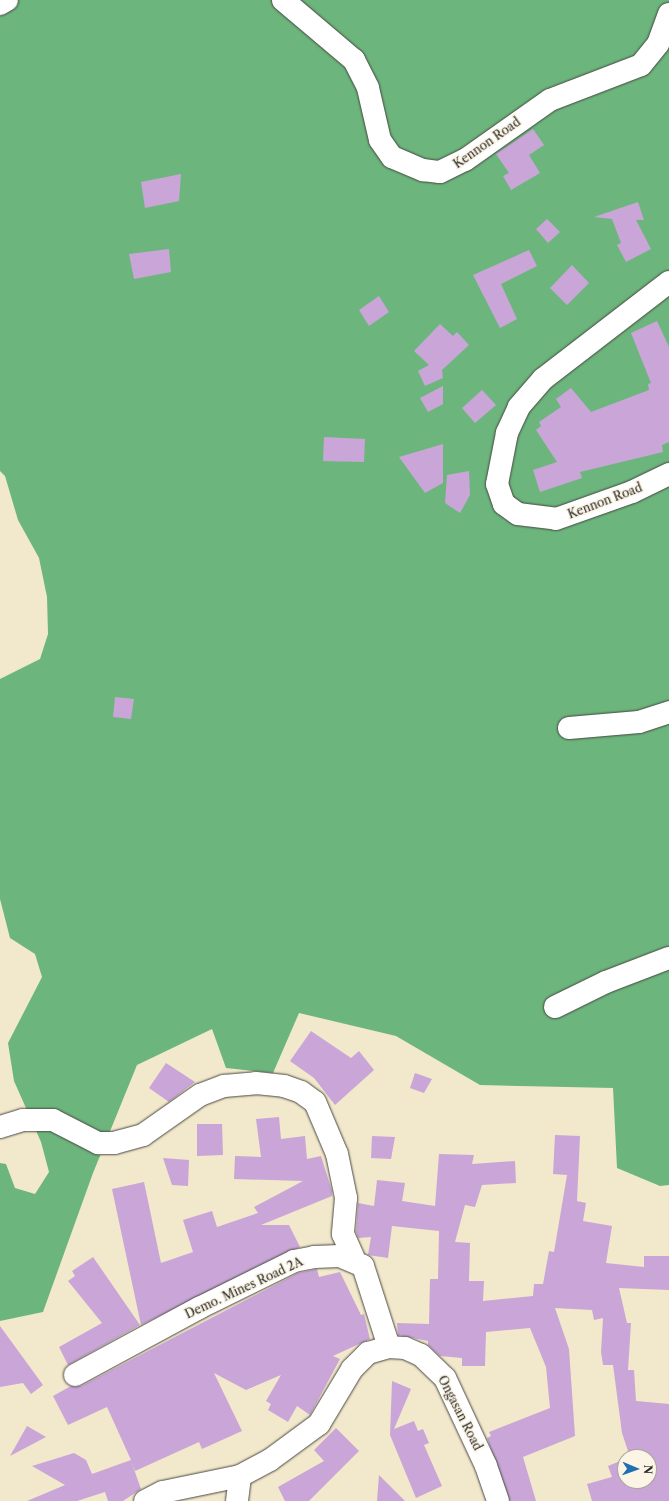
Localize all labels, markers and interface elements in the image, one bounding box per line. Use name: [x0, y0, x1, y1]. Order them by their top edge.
street label: Kennon Road: [451, 115, 523, 171]
street label: Kennon Road: [566, 480, 644, 522]
street label: Demo. Mines Road 2A: [183, 1254, 305, 1322]
street label: Ongasan Road: [435, 1373, 485, 1453]
north arrow: [617, 1449, 657, 1489]
text: N: [641, 1464, 655, 1474]

